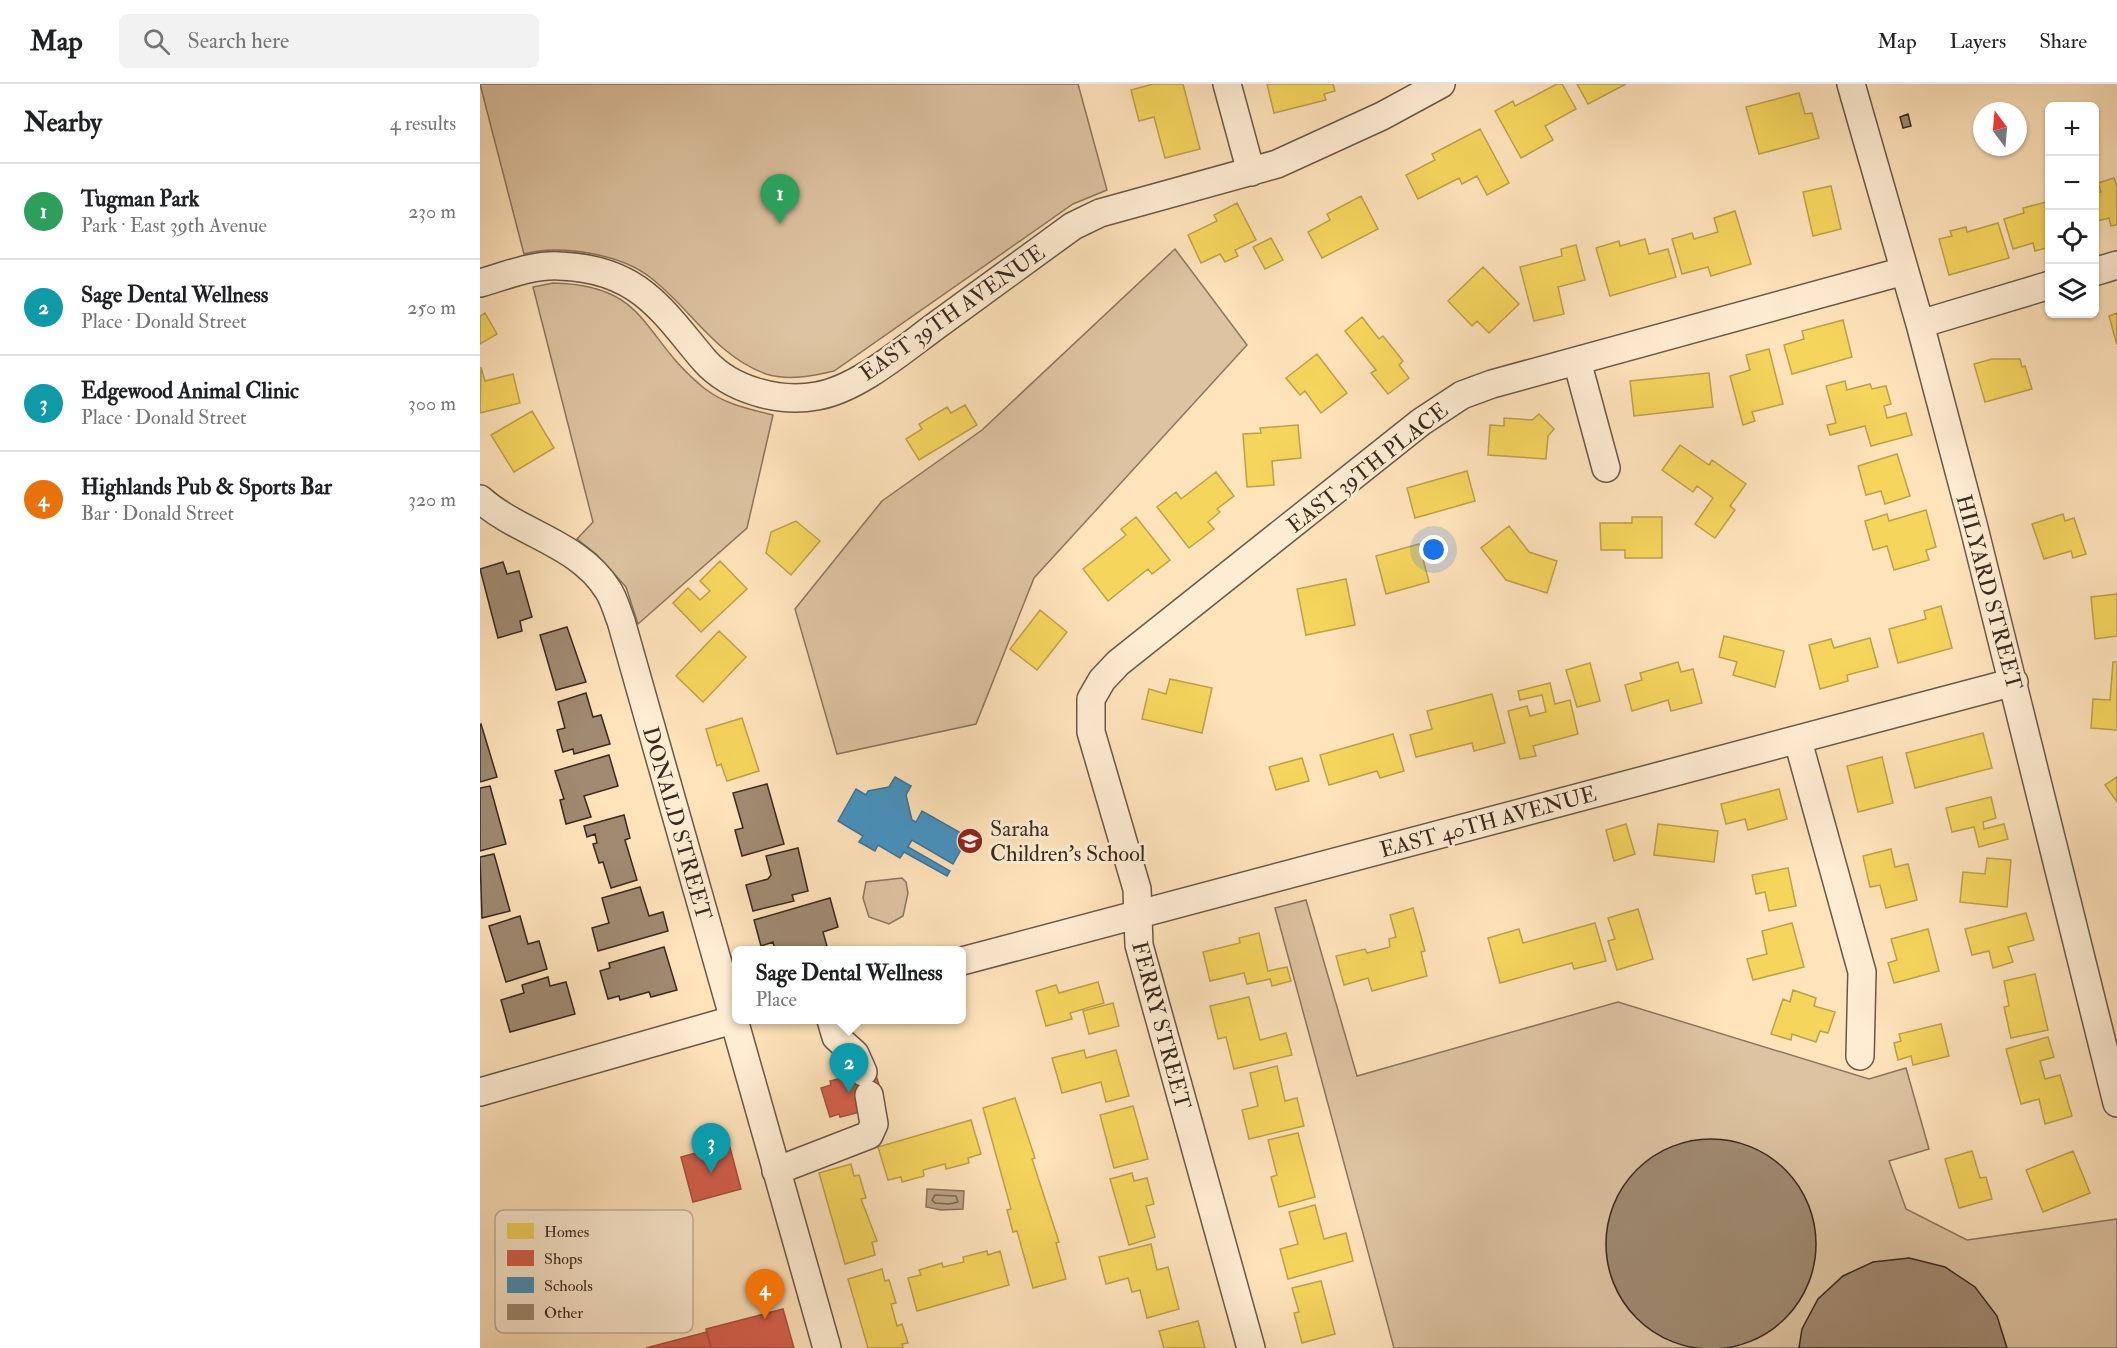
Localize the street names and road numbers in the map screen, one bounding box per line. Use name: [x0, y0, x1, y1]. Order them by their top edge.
street label: EAST 39TH AVENUE: [855, 238, 1051, 387]
street label: EAST 39TH PLACE: [1282, 396, 1454, 539]
street label: HILYARD STREET: [1949, 491, 2029, 694]
street label: DONALD STREET: [636, 723, 718, 924]
street label: EAST 40TH AVENUE: [1377, 780, 1600, 864]
street label: FERRY STREET: [1125, 938, 1197, 1113]

